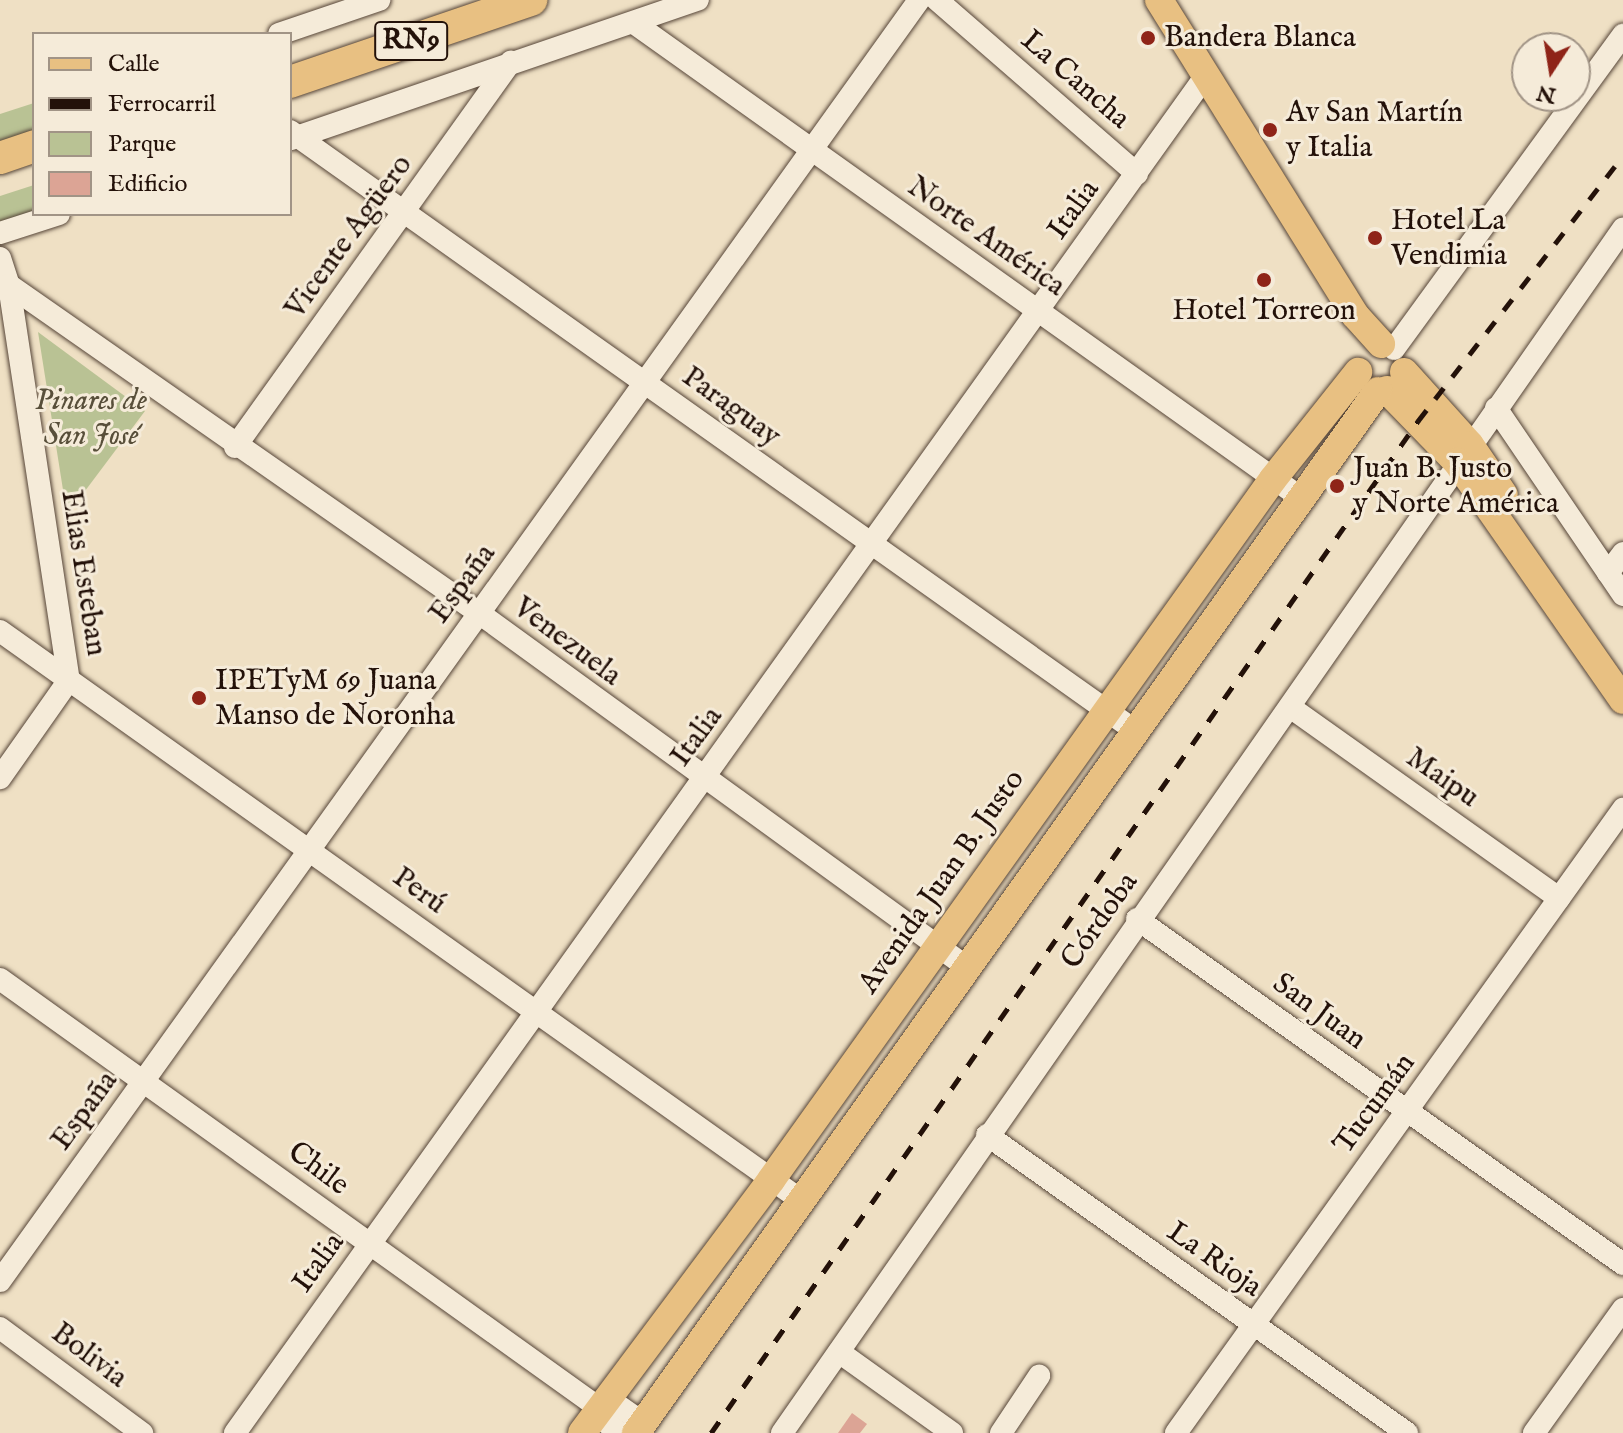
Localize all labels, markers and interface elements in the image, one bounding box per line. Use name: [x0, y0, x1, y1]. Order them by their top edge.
road number: RN9: [373, 17, 449, 65]
place label: Bandera Blanca: [1164, 20, 1356, 56]
street label: La Cancha: [1013, 23, 1137, 137]
marker: Bandera Blanca: [1139, 29, 1157, 47]
legend: [32, 32, 292, 216]
north arrow: [1511, 32, 1591, 112]
text: Calle: [108, 49, 160, 80]
text: N: [1534, 78, 1559, 109]
text: Ferrocarril: [108, 89, 216, 120]
place label: Av San Martín y Italia: [1286, 95, 1463, 166]
marker: Av San Martín y Italia: [1261, 121, 1279, 139]
text: Parque: [108, 129, 176, 160]
street label: Vicente Agüero: [277, 148, 421, 326]
text: Edificio: [108, 169, 187, 200]
street label: Norte América: [900, 169, 1072, 305]
street label: Italia: [1040, 173, 1108, 247]
place label: Hotel La Vendimia: [1391, 203, 1507, 274]
marker: Hotel La Vendimia: [1366, 229, 1384, 247]
marker: Hotel Torreon: [1255, 271, 1273, 289]
place label: Hotel Torreon: [1172, 293, 1356, 329]
street label: Paraguay: [675, 359, 787, 455]
park label: Pinares de San José: [35, 383, 147, 454]
place label: Juan B. Justo y Norte América: [1353, 451, 1559, 522]
marker: Juan B. Justo y Norte América: [1328, 477, 1346, 495]
street label: Elias Esteban: [52, 487, 114, 659]
street label: España: [422, 537, 504, 631]
street label: Venezuela: [506, 590, 628, 694]
place label: IPETyM 69 Juana Manso de Noronha: [215, 663, 455, 734]
marker: IPETyM 69 Juana Manso de Noronha: [190, 689, 208, 707]
street label: Italia: [663, 700, 731, 774]
street label: Maipu: [1399, 740, 1485, 816]
street label: Avenida Juan B. Justo: [851, 763, 1033, 1001]
street label: Perú: [385, 860, 453, 922]
street label: Córdoba: [1054, 866, 1146, 976]
street label: San Juan: [1265, 966, 1373, 1058]
street label: Tucumán: [1327, 1047, 1423, 1161]
street label: España: [44, 1064, 126, 1158]
street label: Chile: [280, 1134, 356, 1204]
street label: La Rioja: [1160, 1214, 1268, 1306]
street label: Italia: [285, 1226, 353, 1300]
street label: Bolivia: [44, 1316, 134, 1396]

